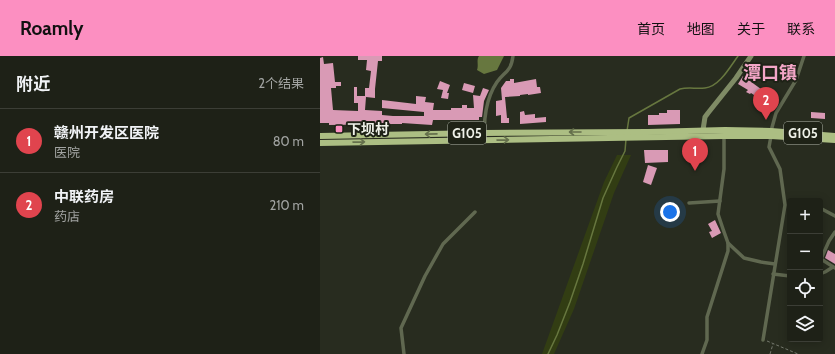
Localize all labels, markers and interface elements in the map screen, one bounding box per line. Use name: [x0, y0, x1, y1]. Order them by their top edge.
text: Roamly: [20, 17, 83, 40]
text: 首页: [637, 20, 665, 38]
text: 地图: [687, 20, 715, 38]
text: 关于: [737, 20, 765, 38]
text: 联系: [787, 20, 815, 38]
district label: 潭口镇: [743, 62, 797, 84]
text: 附近: [16, 74, 50, 94]
text: 2个结果: [258, 75, 304, 91]
pin: 2: [753, 87, 779, 120]
place label: 下坝村: [347, 120, 389, 138]
road number: G105: [448, 122, 486, 144]
road number: G105: [784, 122, 822, 144]
text: 赣州开发区医院: [54, 124, 159, 142]
marker: 下坝村: [334, 124, 344, 134]
one-way arrow: [569, 129, 582, 136]
one-way arrow: [425, 130, 438, 138]
text: 1: [27, 133, 31, 149]
text: 80 m: [273, 133, 304, 149]
one-way arrow: [496, 136, 509, 144]
one-way arrow: [352, 138, 365, 146]
pin: 1: [682, 138, 708, 171]
text: 医院: [54, 144, 80, 160]
text: 中联药房: [54, 188, 114, 206]
text: 2: [26, 197, 32, 213]
text: 210 m: [270, 197, 304, 213]
map controls: [787, 198, 823, 342]
button: +: [787, 198, 823, 234]
your location: [660, 202, 680, 222]
text: 药店: [54, 208, 80, 224]
button: −: [787, 234, 823, 270]
button: locate: [787, 270, 823, 306]
button: layers: [787, 306, 823, 342]

